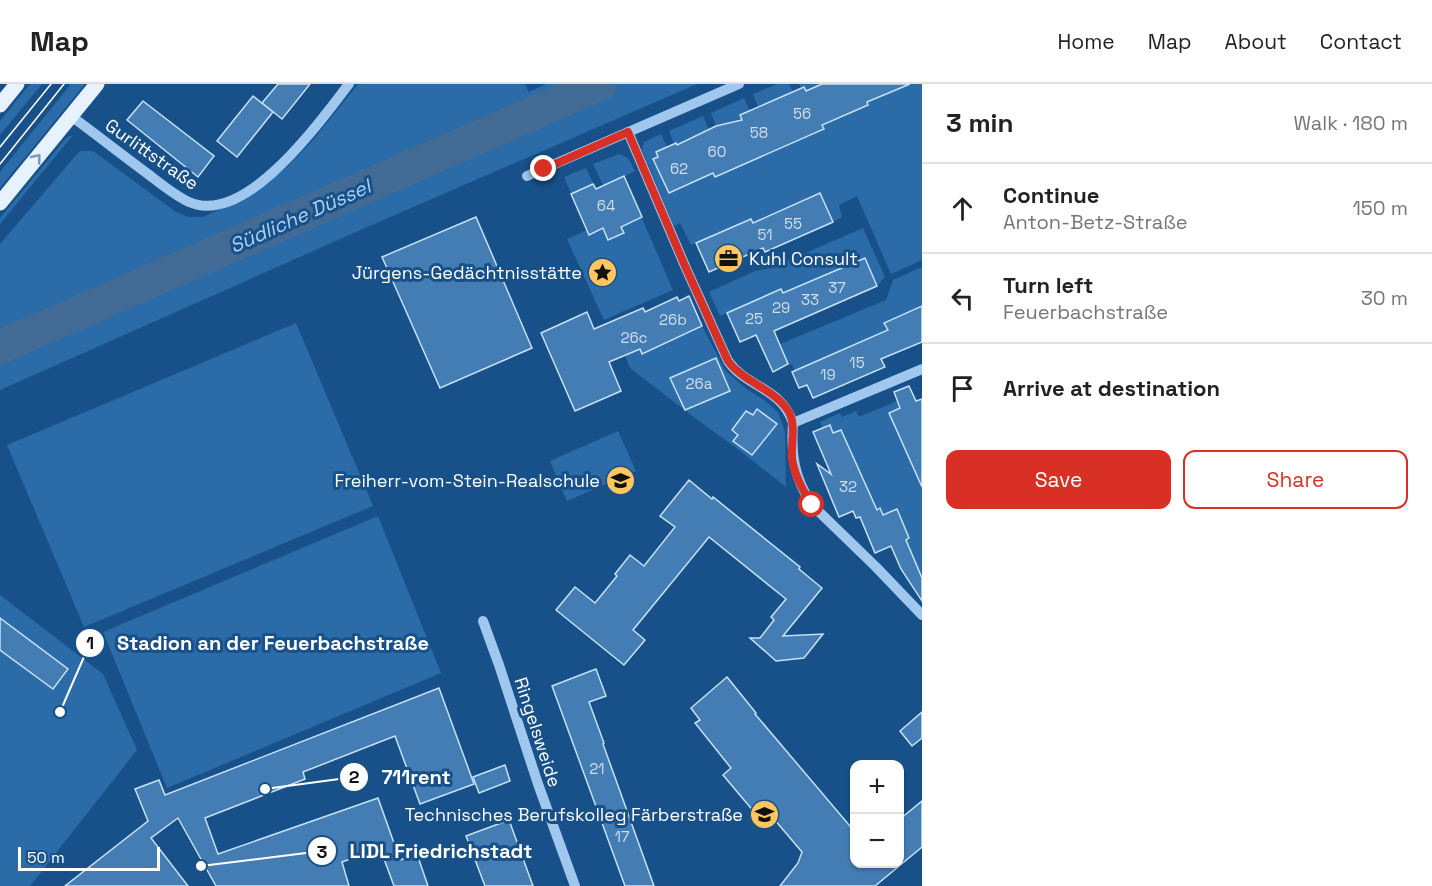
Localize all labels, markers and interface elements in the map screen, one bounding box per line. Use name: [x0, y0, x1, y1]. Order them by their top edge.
text: Map: [30, 23, 89, 59]
text: Home: [1057, 28, 1115, 55]
text: Map: [1148, 28, 1192, 55]
text: About: [1225, 28, 1287, 55]
text: Contact: [1320, 28, 1402, 55]
house number: 56: [793, 104, 811, 123]
text: 3 min: [946, 106, 1014, 140]
text: Walk · 180 m: [1294, 110, 1408, 136]
street label: Gurlittstraße: [101, 113, 203, 195]
house number: 58: [750, 123, 768, 142]
house number: 60: [708, 142, 726, 161]
one-way arrow: [30, 153, 41, 164]
route end: [530, 155, 556, 181]
house number: 62: [670, 159, 688, 178]
water label: Südliche Düssel: [225, 172, 376, 259]
text: Continue: [1003, 181, 1099, 209]
icon: ahead: [946, 192, 979, 225]
text: 150 m: [1353, 195, 1408, 221]
house number: 64: [597, 196, 615, 215]
text: Anton-Betz-Straße: [1003, 209, 1188, 235]
house number: 55: [784, 214, 802, 233]
house number: 51: [757, 225, 773, 244]
office icon: Kuhl Consult: [712, 242, 744, 274]
place label: Kuhl Consult: [749, 247, 858, 270]
place icon: Jürgens-Gedächtnisstätte: [587, 256, 619, 288]
place label: Jürgens-Gedächtnisstätte: [352, 261, 582, 284]
text: Turn left: [1003, 271, 1093, 299]
house number: 37: [828, 278, 846, 297]
icon: left: [946, 282, 979, 315]
text: 30 m: [1361, 285, 1408, 311]
house number: 33: [801, 290, 819, 309]
house number: 29: [772, 298, 790, 317]
text: Feuerbachstraße: [1003, 299, 1168, 325]
house number: 25: [745, 309, 763, 328]
house number: 26b: [659, 310, 687, 329]
house number: 26c: [620, 328, 648, 347]
house number: 15: [849, 353, 865, 372]
house number: 19: [820, 365, 836, 384]
icon: arrive: [946, 372, 979, 405]
house number: 26a: [686, 374, 713, 393]
text: Arrive at destination: [1003, 374, 1220, 402]
button: Save: [946, 450, 1171, 509]
button: Share: [1183, 450, 1408, 509]
school or university icon: Freiherr-vom-Stein-Realschule: [605, 464, 637, 496]
place label: Freiherr-vom-Stein-Realschule: [335, 469, 600, 492]
house number: 32: [839, 477, 857, 496]
route start: [798, 491, 824, 517]
callout: Stadion an der Feuerbachstraße: [75, 624, 440, 662]
text: Stadion an der Feuerbachstraße: [117, 630, 429, 656]
text: 1: [86, 631, 94, 654]
street label: Ringelsweide: [509, 674, 567, 790]
callout: 711rent: [339, 758, 463, 796]
house number: 21: [589, 759, 605, 778]
map controls: [850, 760, 904, 868]
button: +: [850, 760, 904, 814]
text: 711rent: [381, 764, 451, 790]
text: 2: [349, 765, 360, 788]
school or university icon: Technisches Berufskolleg Färberstraße: [748, 798, 780, 830]
place label: Technisches Berufskolleg Färberstraße: [405, 803, 743, 826]
button: −: [850, 814, 904, 868]
house number: 17: [615, 827, 629, 846]
callout: LIDL Friedrichstadt: [307, 832, 545, 870]
text: LIDL Friedrichstadt: [350, 838, 532, 864]
text: 3: [317, 840, 328, 863]
scale bar: [18, 844, 160, 872]
text: 50 m: [27, 847, 65, 868]

